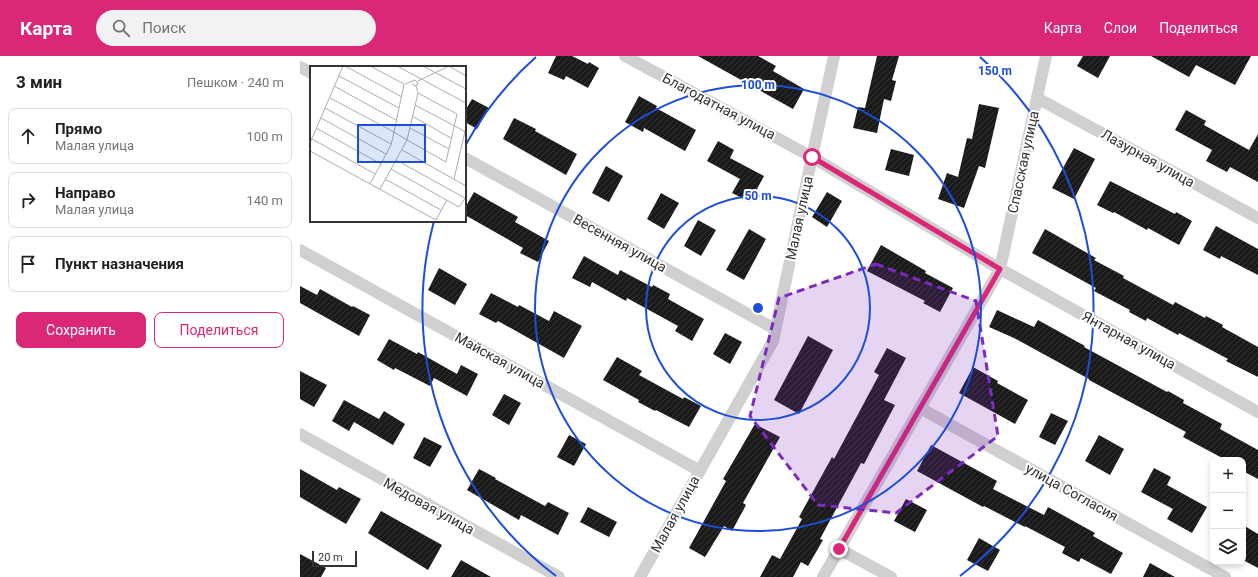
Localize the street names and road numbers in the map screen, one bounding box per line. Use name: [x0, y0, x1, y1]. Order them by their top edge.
street label: Благодатная улица: [660, 69, 778, 143]
street label: Спасская улица: [1004, 109, 1042, 215]
street label: Лазурная улица: [1098, 126, 1198, 190]
street label: Малая улица: [782, 175, 816, 261]
street label: Весенняя улица: [570, 211, 670, 275]
street label: Янтарная улица: [1079, 308, 1179, 372]
street label: Майская улица: [452, 329, 548, 391]
street label: улица Согласия: [1023, 460, 1121, 524]
street label: Малая улица: [647, 473, 703, 555]
street label: Медовая улица: [381, 474, 477, 538]

